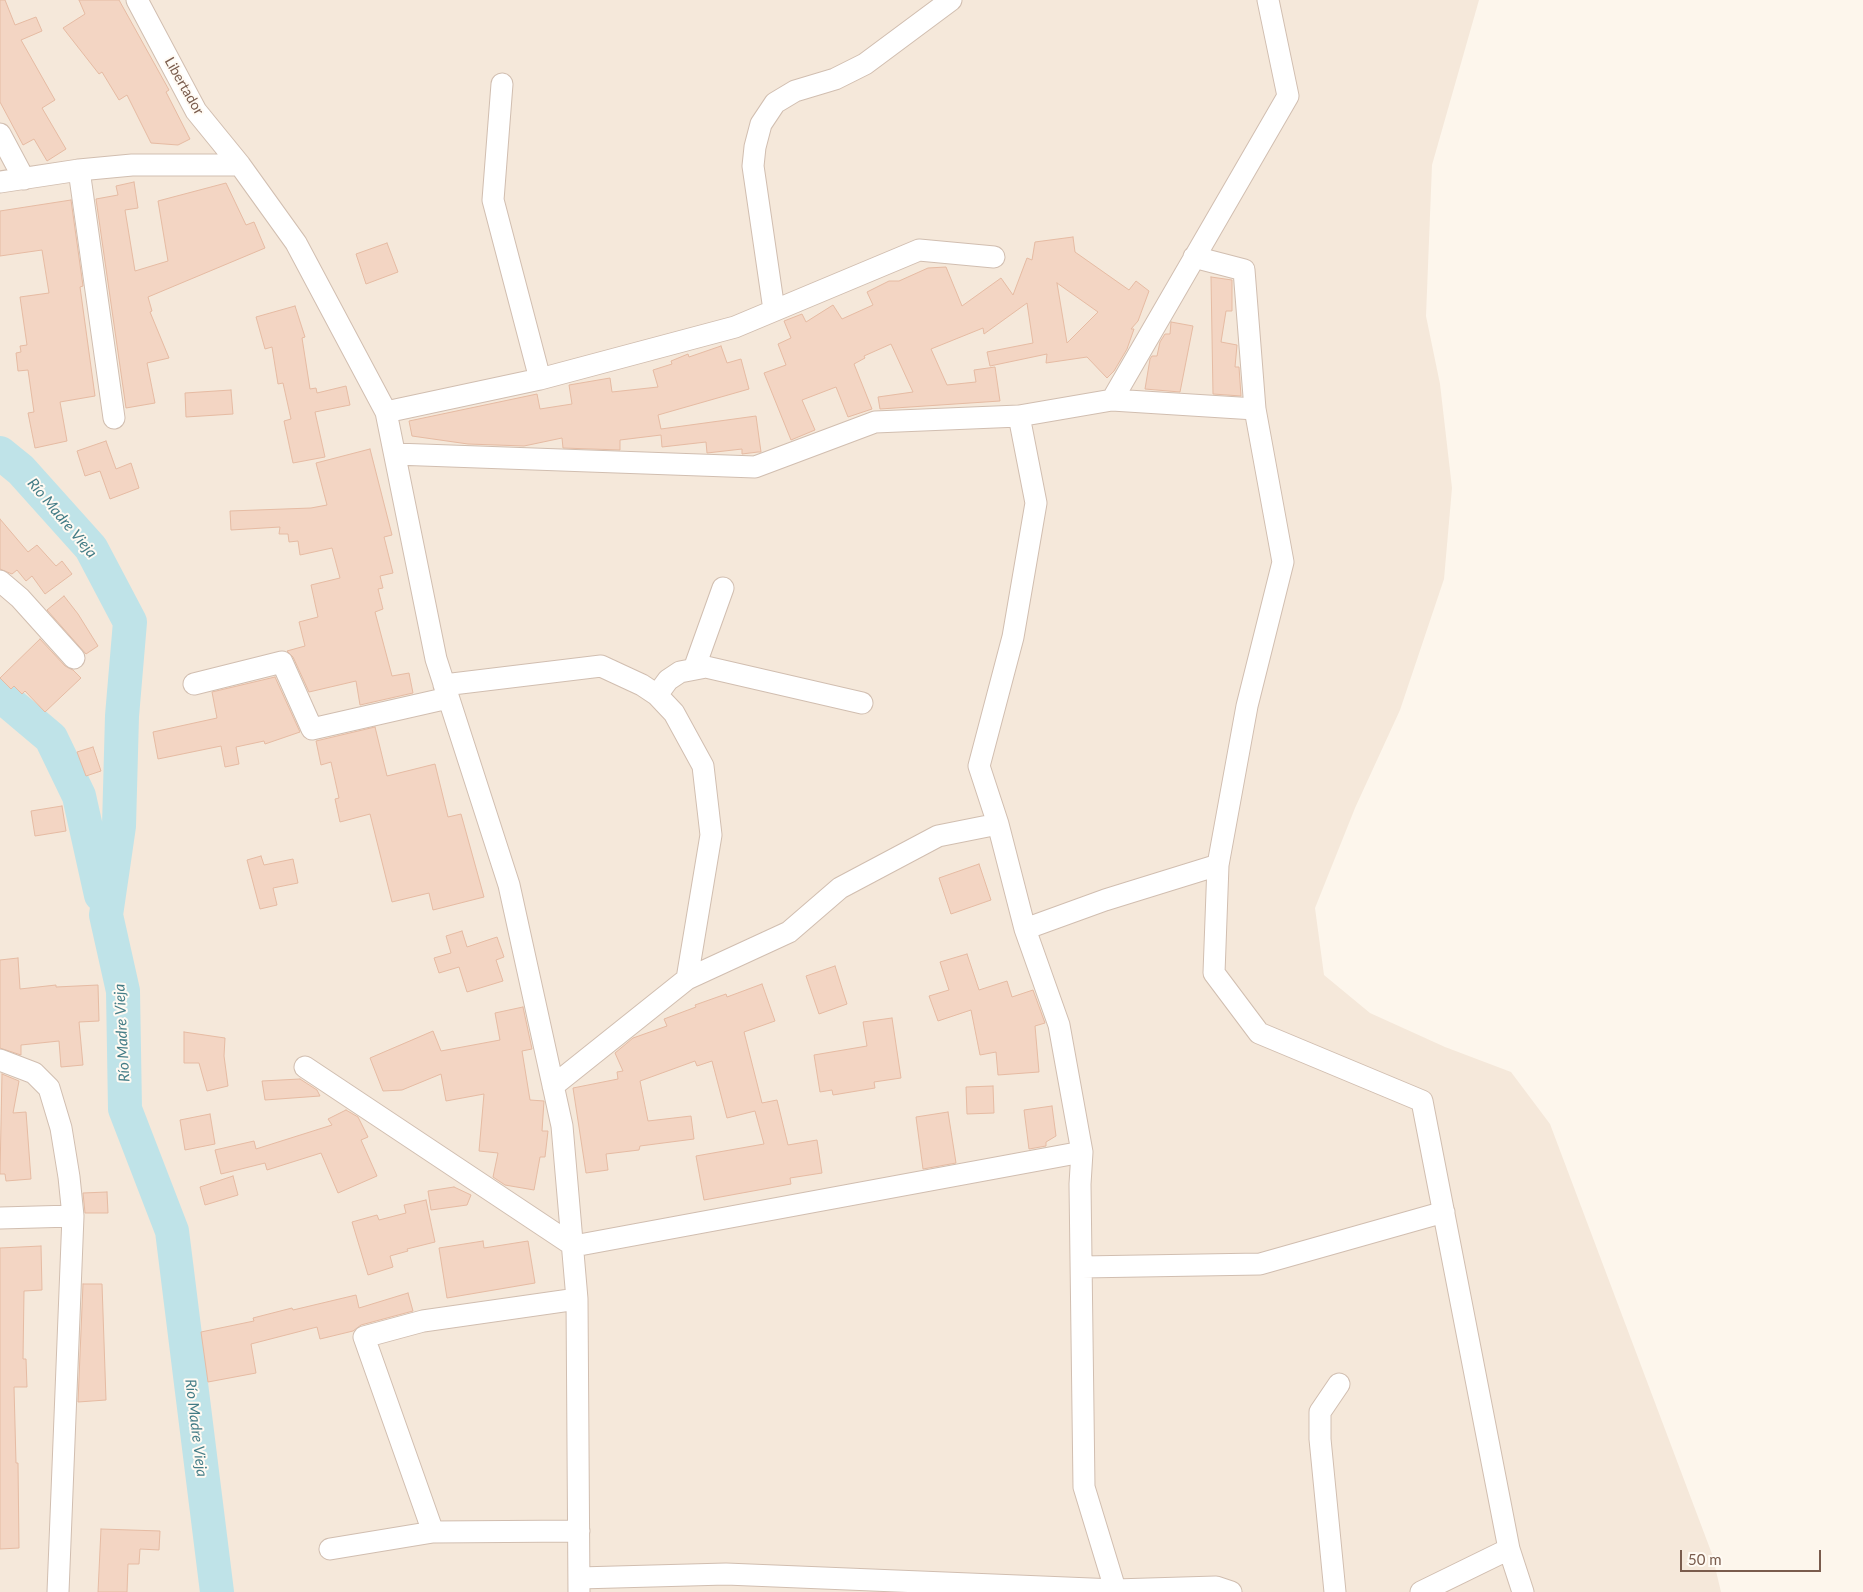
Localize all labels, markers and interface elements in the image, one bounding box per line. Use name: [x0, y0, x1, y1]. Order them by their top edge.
street label: Libertador: [161, 54, 207, 118]
water label: Río Madre Vieja: [23, 475, 101, 561]
water label: Río Madre Vieja: [110, 983, 134, 1083]
water label: Río Madre Vieja: [181, 1378, 211, 1478]
scale bar: [1683, 1540, 1824, 1572]
text: 50 m: [1688, 1550, 1722, 1568]

